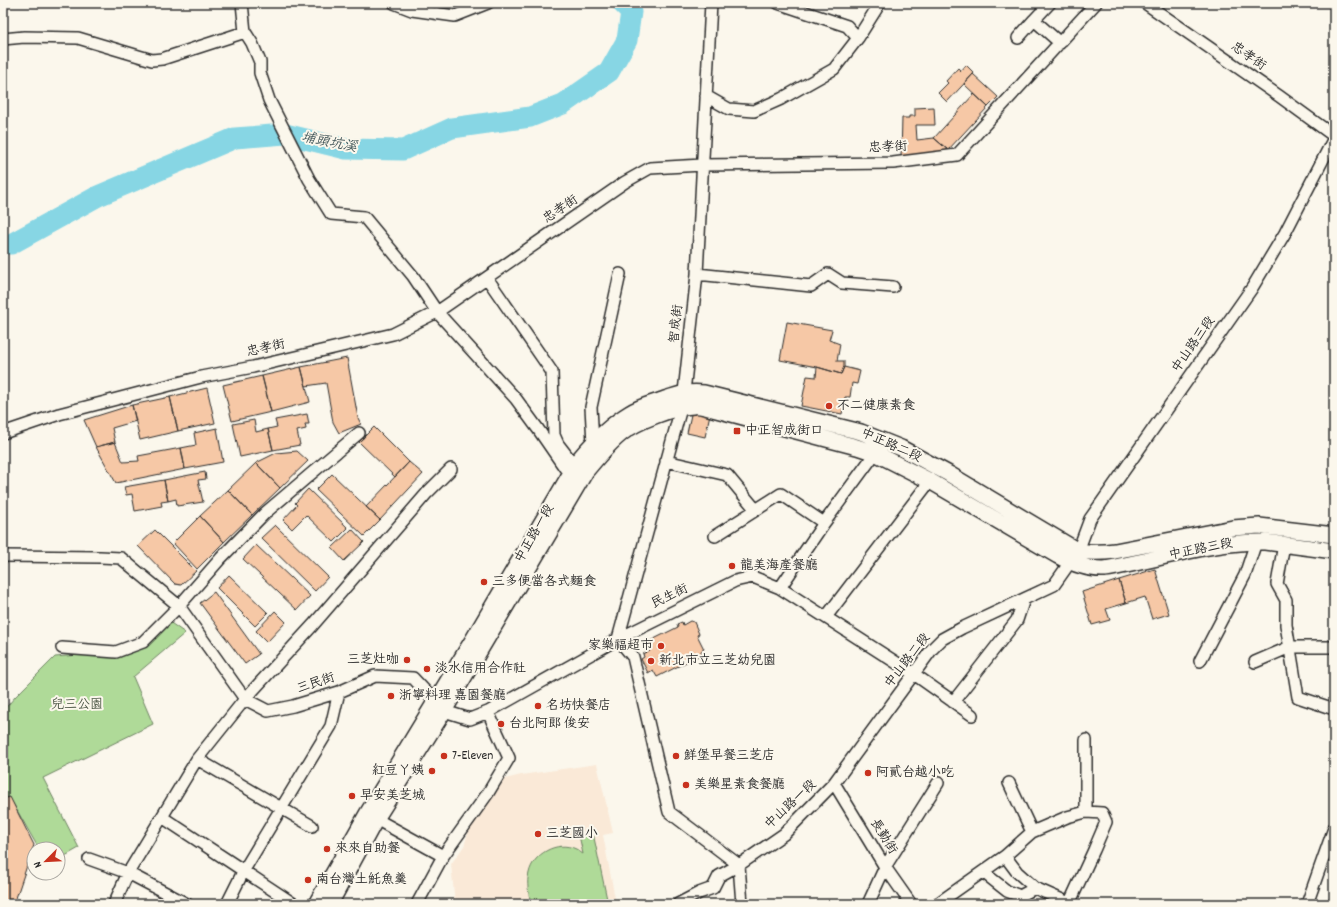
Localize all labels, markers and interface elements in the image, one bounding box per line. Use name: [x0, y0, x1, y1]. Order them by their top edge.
street label: 忠孝街: [1227, 38, 1269, 76]
water label: 埔頭坑溪: [300, 128, 359, 158]
street label: 忠孝街: [868, 137, 908, 159]
street label: 忠孝街: [540, 191, 582, 229]
street label: 智成街: [666, 304, 688, 344]
street label: 中山路三段: [1168, 313, 1220, 377]
street label: 忠孝街: [245, 335, 287, 363]
place label: 不二健康素食: [837, 397, 915, 416]
marker: 不二健康素食: [824, 401, 834, 411]
place label: 中正智成街口: [745, 422, 823, 441]
street label: 中正路二段: [857, 424, 925, 468]
marker: 中正智成街口: [732, 426, 742, 436]
street label: 中正路一段: [511, 501, 559, 567]
street label: 中正路三段: [1167, 534, 1235, 566]
place label: 龍美海產餐廳: [740, 557, 818, 576]
marker: 龍美海產餐廳: [727, 561, 737, 571]
place label: 三多便當各式麵食: [492, 573, 596, 592]
marker: 三多便當各式麵食: [479, 577, 489, 587]
street label: 民生街: [648, 580, 692, 614]
street label: 中山路二段: [881, 630, 935, 692]
place label: 家樂福超市: [588, 637, 653, 656]
marker: 家樂福超市: [656, 641, 666, 651]
place label: 三芝灶咖: [347, 651, 399, 670]
place label: 新北市立三芝幼兒園: [659, 652, 776, 671]
marker: 三芝灶咖: [402, 655, 412, 665]
marker: 新北市立三芝幼兒園: [646, 656, 656, 666]
place label: 淡水信用合作社: [435, 660, 526, 679]
marker: 淡水信用合作社: [422, 664, 432, 674]
street label: 三民街: [295, 669, 337, 699]
place label: 浙寧料理 嘉園餐廳: [399, 687, 506, 706]
marker: 浙寧料理 嘉園餐廳: [386, 691, 396, 701]
park label: 兒三公園: [51, 696, 103, 715]
place label: 名坊快餐店: [546, 697, 611, 716]
marker: 名坊快餐店: [533, 701, 543, 711]
place label: 台北阿郎 俊安: [509, 715, 590, 734]
marker: 台北阿郎 俊安: [496, 719, 506, 729]
place label: 7-Eleven: [452, 747, 493, 766]
place label: 鮮堡早餐三芝店: [684, 747, 775, 766]
marker: 7-Eleven: [439, 751, 449, 761]
marker: 鮮堡早餐三芝店: [671, 751, 681, 761]
place label: 紅豆ㄚ姨: [372, 762, 424, 781]
place label: 阿貳台越小吃: [876, 764, 954, 783]
marker: 紅豆ㄚ姨: [427, 766, 437, 776]
marker: 阿貳台越小吃: [863, 768, 873, 778]
place label: 美樂星素食餐廳: [694, 776, 785, 795]
street label: 中山路一段: [761, 776, 821, 834]
marker: 美樂星素食餐廳: [681, 780, 691, 790]
place label: 早安美芝城: [360, 787, 425, 806]
marker: 早安美芝城: [347, 791, 357, 801]
street label: 長勤街: [865, 815, 901, 859]
place label: 三芝國小: [546, 825, 598, 844]
marker: 三芝國小: [533, 829, 543, 839]
place label: 來來自助餐: [335, 840, 400, 859]
north arrow: [26, 841, 66, 881]
marker: 來來自助餐: [322, 844, 332, 854]
text: N: [30, 858, 47, 870]
place label: 南台灣土魠魚羹: [316, 871, 407, 890]
marker: 南台灣土魠魚羹: [303, 875, 313, 885]

